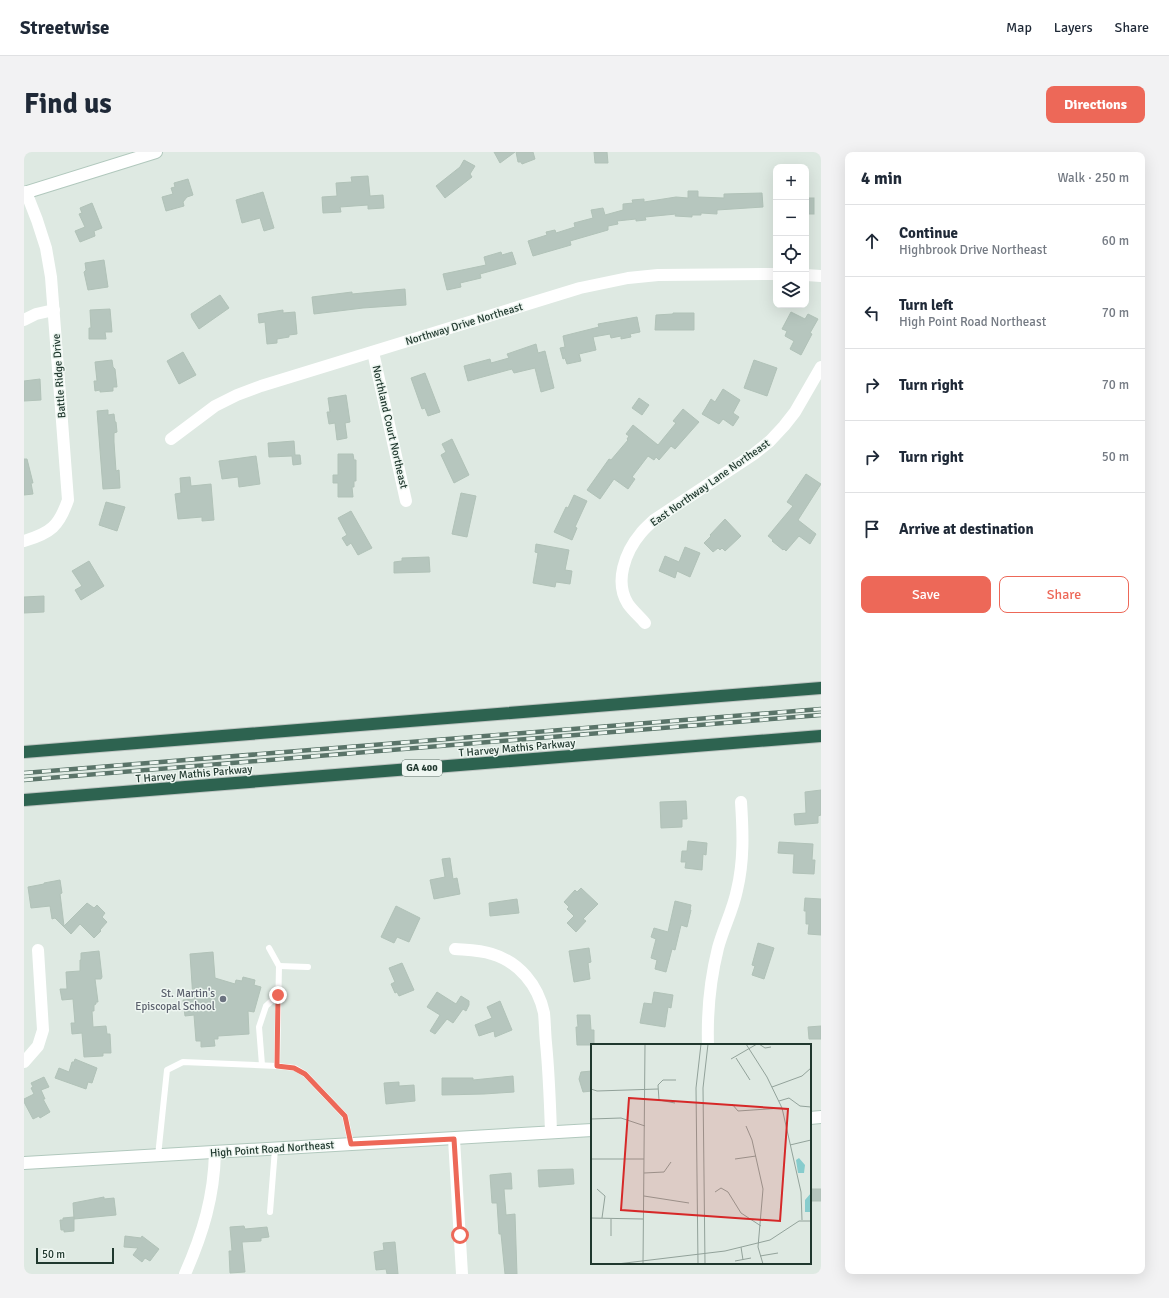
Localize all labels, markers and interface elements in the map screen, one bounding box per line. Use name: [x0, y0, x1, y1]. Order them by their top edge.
text: Streetwise: [20, 16, 110, 40]
text: Map: [1006, 19, 1032, 36]
text: Layers: [1054, 19, 1093, 36]
text: Share: [1115, 19, 1149, 36]
button: Directions: [1046, 86, 1145, 123]
text: Find us: [24, 87, 112, 121]
map controls: [773, 164, 809, 308]
button: +: [773, 164, 809, 200]
text: 4 min: [861, 168, 902, 189]
text: Walk · 250 m: [1058, 170, 1129, 186]
button: −: [773, 200, 809, 236]
text: Continue: [899, 224, 958, 242]
icon: ahead: [861, 230, 883, 252]
text: 60 m: [1102, 233, 1129, 249]
button: locate: [773, 236, 809, 272]
text: Highbrook Drive Northeast: [899, 242, 1047, 258]
button: layers: [773, 272, 809, 308]
text: Turn left: [899, 296, 953, 314]
street label: Northway Drive Northeast: [404, 300, 524, 348]
icon: left: [861, 302, 883, 324]
text: 70 m: [1102, 305, 1129, 321]
text: High Point Road Northeast: [899, 314, 1046, 330]
street label: Battle Ridge Drive: [50, 333, 68, 419]
street label: Northland Court Northeast: [369, 364, 411, 490]
icon: right: [861, 374, 883, 396]
text: Turn right: [899, 376, 964, 394]
text: 70 m: [1102, 377, 1129, 393]
street label: East Northway Lane Northeast: [648, 437, 772, 529]
icon: right: [861, 446, 883, 468]
text: Turn right: [899, 448, 964, 466]
text: 50 m: [1102, 449, 1129, 465]
icon: arrive: [861, 518, 883, 540]
text: Arrive at destination: [899, 520, 1034, 538]
button: Save: [861, 576, 991, 613]
button: Share: [999, 576, 1129, 613]
street label: T Harvey Mathis Parkway: [458, 736, 577, 760]
road number: GA 400: [402, 760, 442, 776]
street label: T Harvey Mathis Parkway: [135, 762, 254, 786]
route end: [269, 986, 287, 1004]
place label: St. Martin's Episcopal School: [135, 987, 215, 1013]
marker: St. Martin's Episcopal School: [218, 994, 228, 1004]
inset map: [591, 1044, 811, 1264]
street label: High Point Road Northeast: [209, 1138, 335, 1160]
route start: [451, 1226, 469, 1244]
scale bar: [36, 1246, 114, 1265]
text: 50 m: [42, 1248, 65, 1261]

